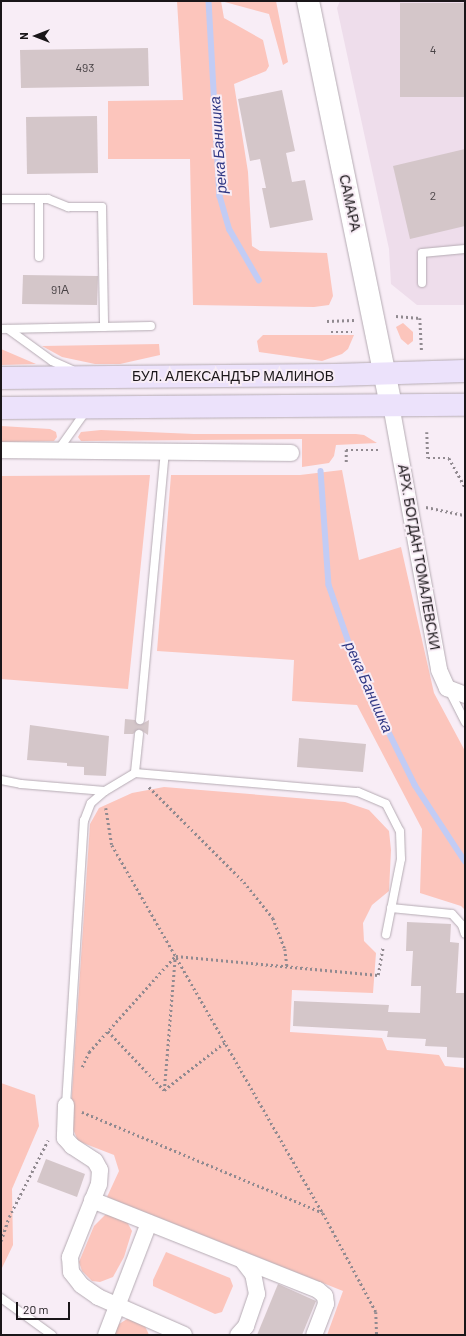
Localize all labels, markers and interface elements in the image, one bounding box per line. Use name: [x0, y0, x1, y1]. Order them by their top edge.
north arrow: [16, 16, 56, 56]
text: N: [17, 32, 30, 40]
house number: 4: [430, 43, 436, 57]
house number: 493: [75, 61, 95, 75]
water label: река Банишка: [206, 96, 230, 194]
street label: САМАРА: [336, 173, 364, 233]
house number: 2: [430, 189, 436, 203]
house number: 91А: [51, 283, 69, 297]
street label: БУЛ. АЛЕКСАНДЪР МАЛИНОВ: [132, 368, 334, 384]
street label: АРХ. БОГДАН ТОМАЛЕВСКИ: [394, 463, 444, 651]
water label: река Банишка: [341, 639, 397, 735]
scale bar: [18, 1294, 72, 1320]
text: 20 m: [23, 1302, 49, 1316]

